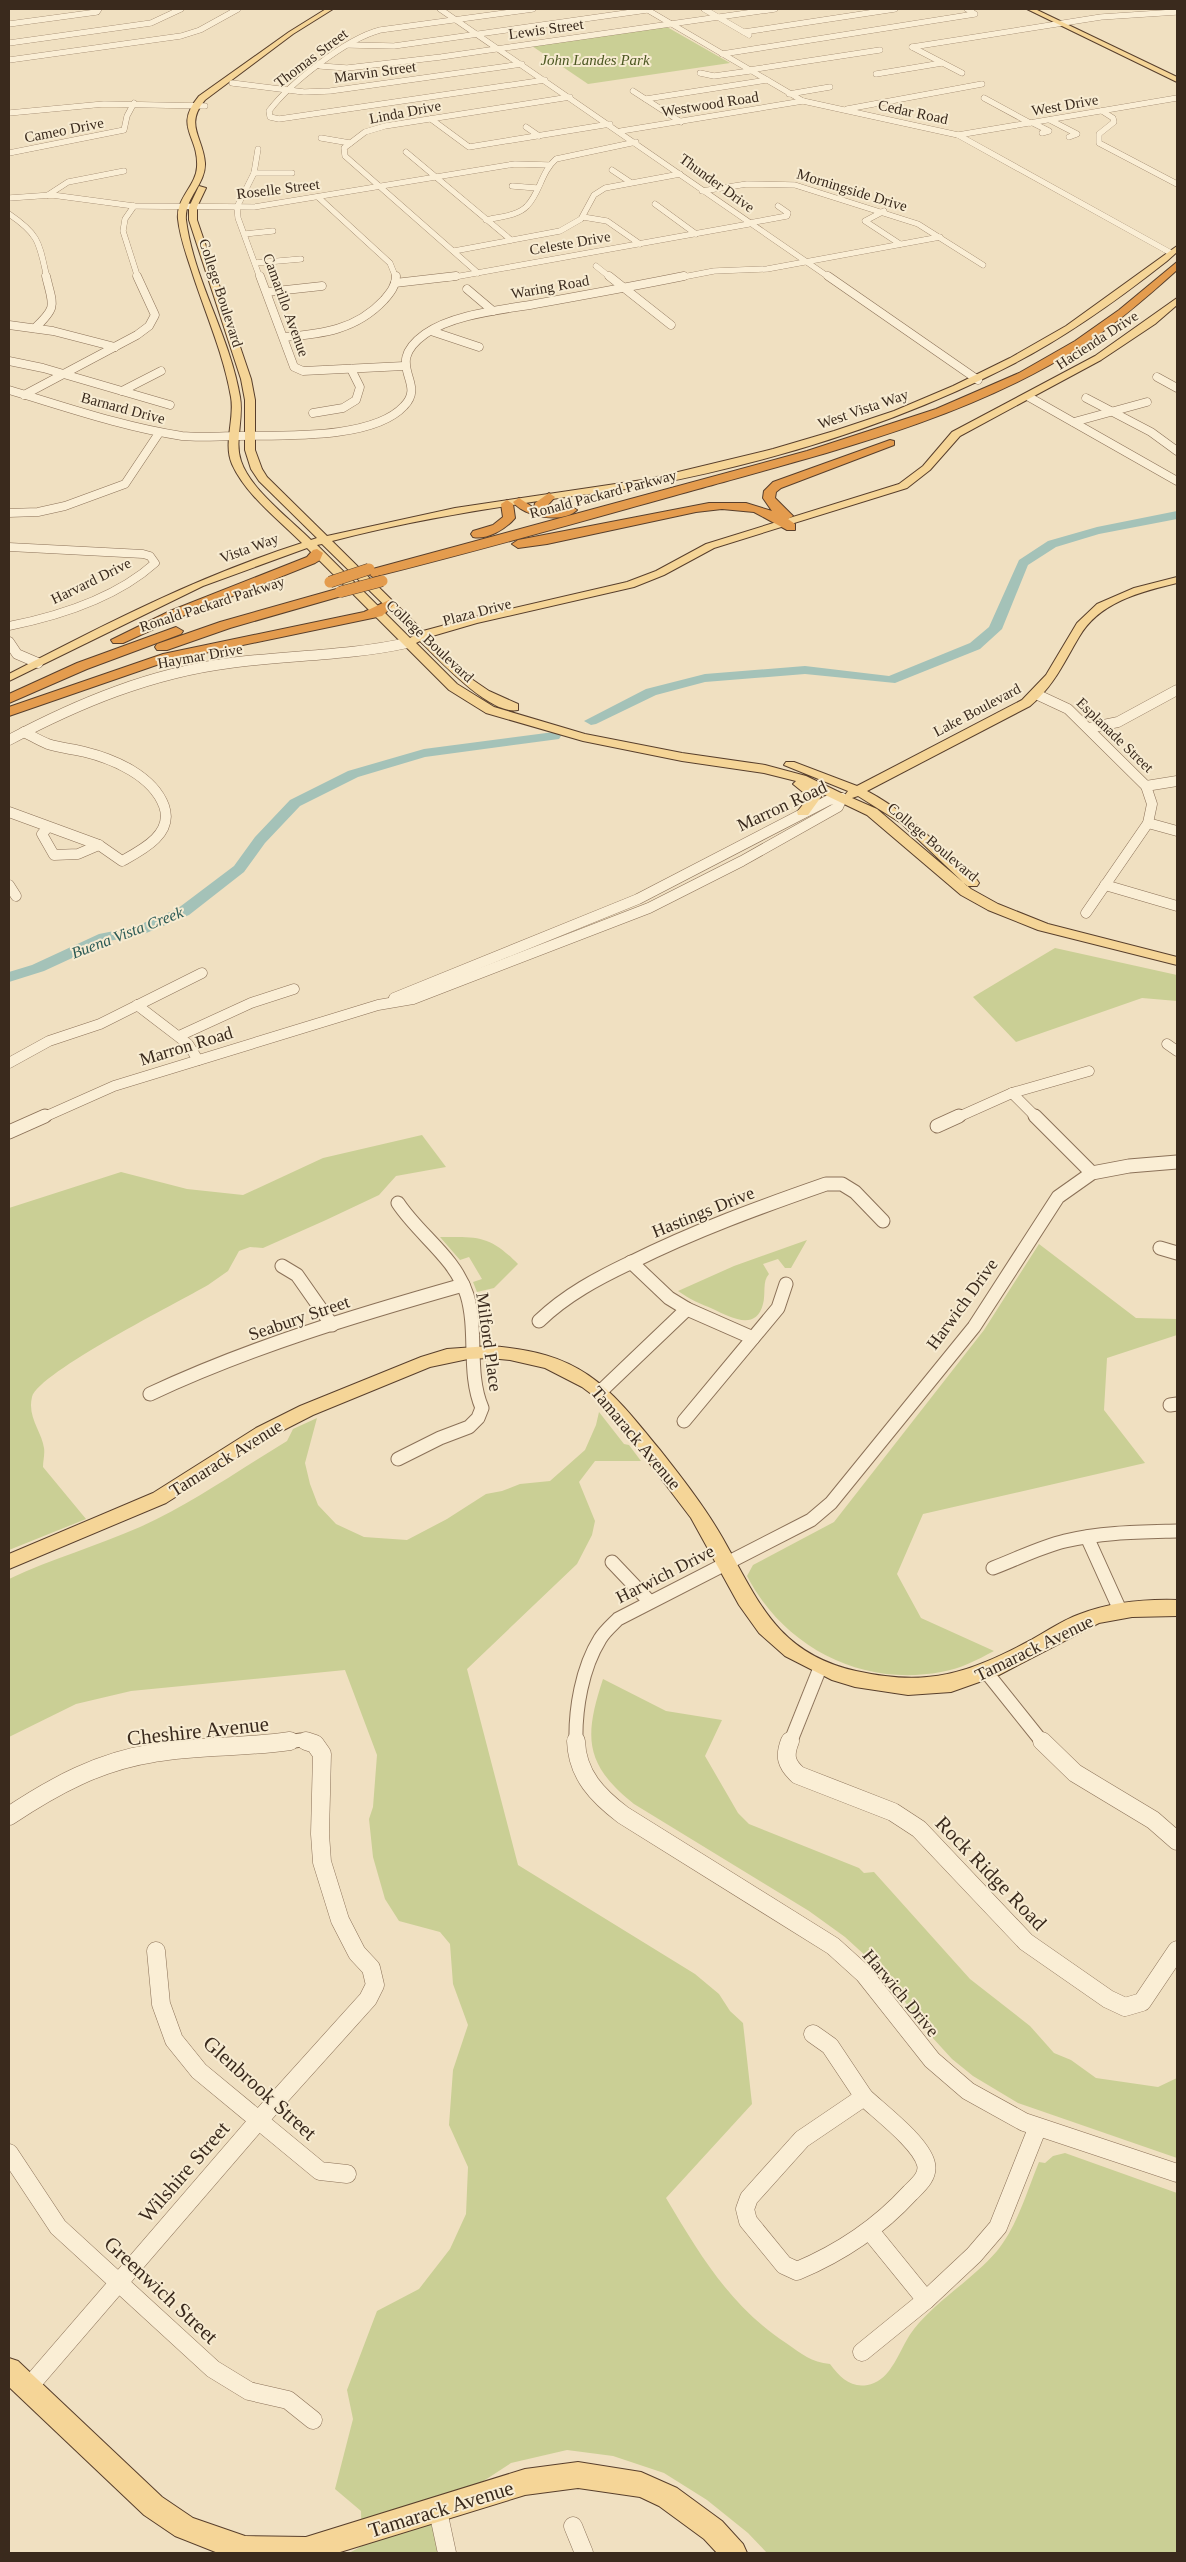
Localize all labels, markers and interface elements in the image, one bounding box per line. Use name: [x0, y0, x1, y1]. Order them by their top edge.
street label: Lewis Street: [508, 16, 585, 42]
street label: Thomas Street: [271, 25, 351, 91]
park label: John Landes Park: [540, 52, 650, 68]
street label: Marvin Street: [333, 58, 418, 86]
street label: Westwood Road: [660, 88, 760, 120]
street label: West Drive: [1030, 91, 1100, 119]
street label: Linda Drive: [368, 97, 443, 127]
street label: Cedar Road: [876, 97, 950, 127]
street label: Cameo Drive: [23, 114, 105, 146]
street label: Thunder Drive: [676, 150, 758, 216]
street label: Morningside Drive: [795, 166, 909, 214]
street label: Roselle Street: [235, 176, 321, 202]
street label: Celeste Drive: [528, 228, 612, 258]
street label: College Boulevard: [196, 237, 246, 350]
street label: Camarillo Avenue: [260, 251, 312, 359]
street label: Waring Road: [510, 272, 591, 302]
street label: Hacienda Drive: [1053, 307, 1141, 372]
street label: West Vista Way: [816, 386, 911, 432]
street label: Barnard Drive: [79, 389, 167, 427]
street label: Ronald Packard Parkway: [528, 467, 679, 521]
street label: Vista Way: [217, 530, 281, 566]
street label: Harvard Drive: [48, 555, 134, 607]
street label: Ronald Packard Parkway: [137, 573, 287, 635]
street label: Plaza Drive: [441, 595, 513, 629]
street label: College Boulevard: [383, 597, 477, 686]
street label: Haymar Drive: [156, 641, 244, 671]
street label: Lake Boulevard: [931, 680, 1024, 740]
street label: Esplanade Street: [1073, 694, 1157, 776]
street label: Marron Road: [734, 777, 830, 835]
street label: College Boulevard: [885, 800, 982, 885]
water label: Buena Vista Creek: [69, 903, 186, 962]
street label: Marron Road: [137, 1022, 235, 1070]
street label: Hastings Drive: [649, 1182, 757, 1242]
street label: Harwich Drive: [922, 1255, 1002, 1353]
street label: Seabury Street: [246, 1291, 352, 1345]
street label: Milford Place: [472, 1291, 506, 1393]
street label: Tamarack Avenue: [587, 1382, 685, 1494]
street label: Tamarack Avenue: [166, 1415, 286, 1501]
street label: Harwich Drive: [613, 1541, 717, 1607]
street label: Tamarack Avenue: [972, 1611, 1096, 1685]
street label: Cheshire Avenue: [126, 1712, 270, 1750]
street label: Rock Ridge Road: [931, 1811, 1052, 1935]
street label: Harwich Drive: [859, 1945, 943, 2041]
street label: Glenbrook Street: [198, 2031, 322, 2145]
street label: Wilshire Street: [134, 2117, 234, 2227]
street label: Greenwich Street: [99, 2231, 223, 2349]
street label: Tamarack Avenue: [366, 2476, 516, 2542]

